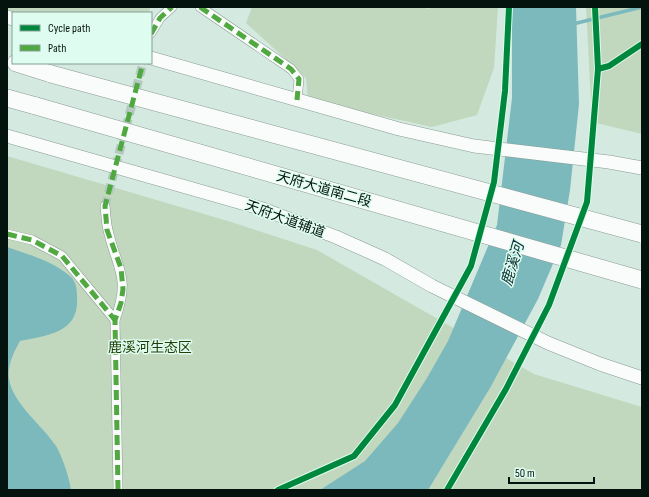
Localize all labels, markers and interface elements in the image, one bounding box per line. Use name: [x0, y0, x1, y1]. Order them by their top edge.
legend: [12, 12, 152, 64]
text: Cycle path: [48, 21, 90, 36]
text: Path: [48, 41, 66, 56]
street label: 天府大道南二段: [275, 167, 373, 211]
street label: 天府大道辅道: [243, 197, 327, 241]
water label: 鹿溪河: [497, 237, 530, 288]
park label: 鹿溪河生态区: [108, 339, 192, 356]
scale bar: [509, 459, 594, 485]
text: 50 m: [515, 466, 535, 481]

